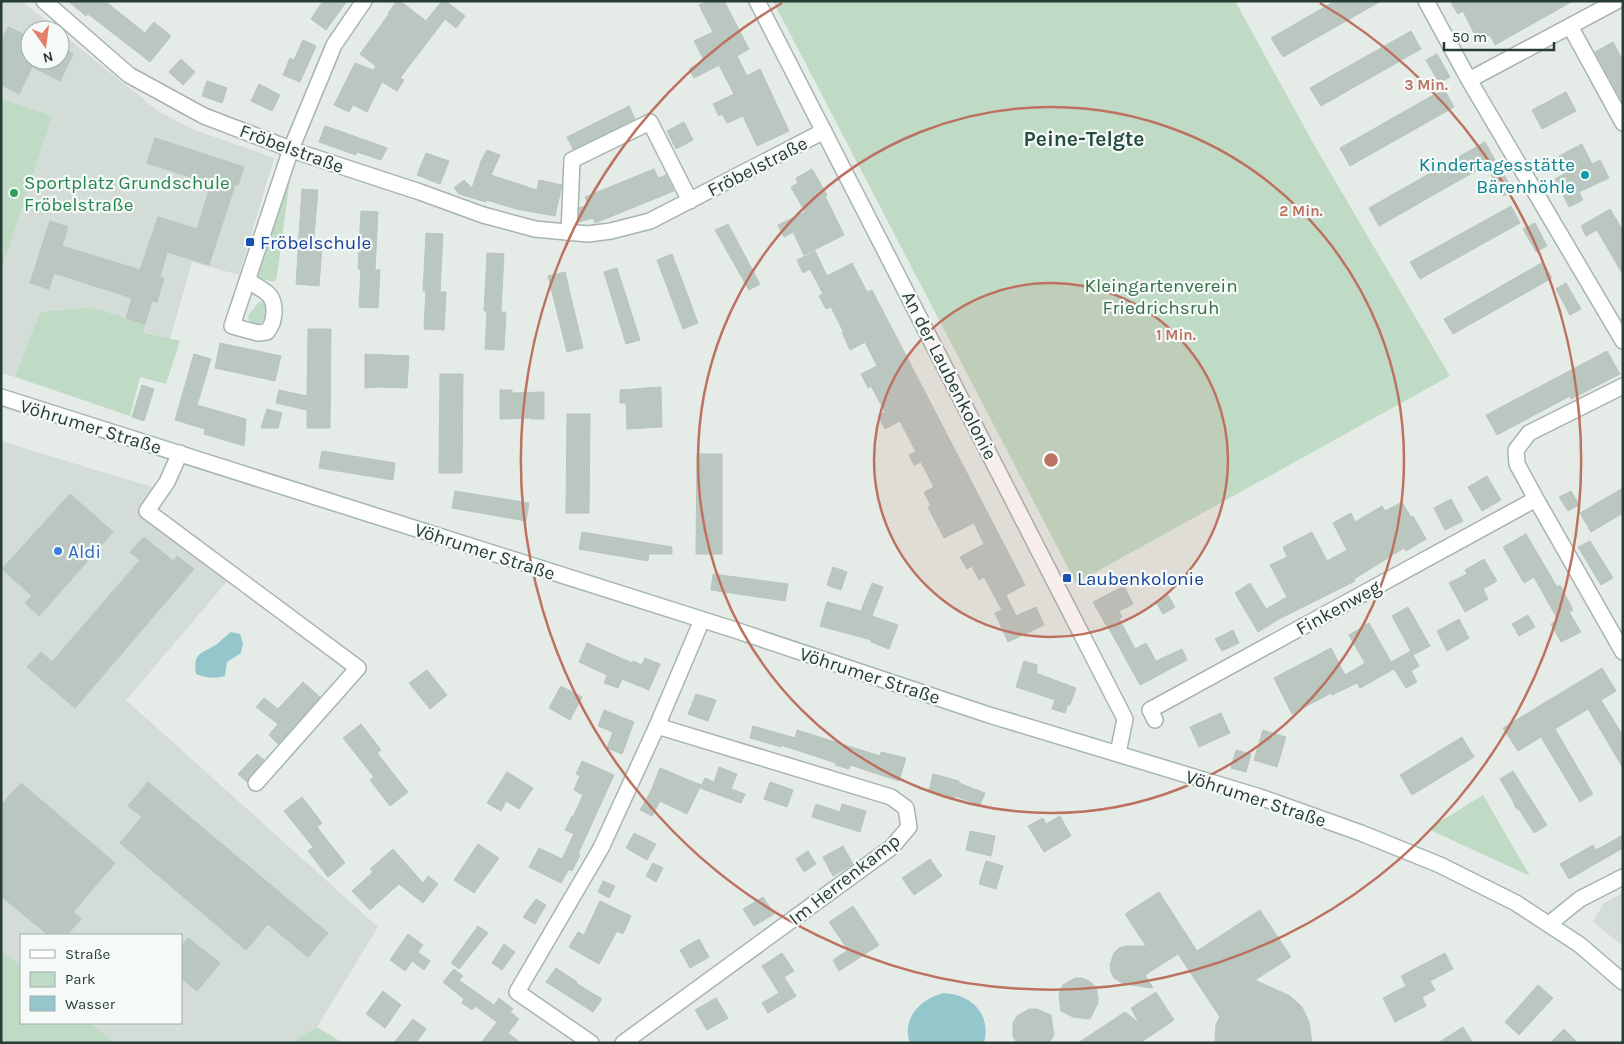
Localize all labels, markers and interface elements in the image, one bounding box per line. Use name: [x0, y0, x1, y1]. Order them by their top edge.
north arrow: [20, 20, 70, 70]
scale bar: [1444, 20, 1554, 52]
text: 50 m: [1452, 28, 1487, 46]
text: N: [41, 48, 55, 67]
text: 3 Min.: [1404, 76, 1448, 94]
street label: Fröbelstraße: [236, 120, 347, 178]
district label: Peine-Telgte: [1024, 127, 1144, 151]
street label: Fröbelstraße: [704, 132, 811, 202]
place label: Kindertagesstätte Bärenhöhle: [1419, 154, 1575, 198]
marker: Kindertagesstätte Bärenhöhle: [1579, 169, 1591, 181]
place label: Sportplatz Grundschule Fröbelstraße: [24, 172, 230, 216]
marker: Sportplatz Grundschule Fröbelstraße: [8, 187, 20, 199]
text: 2 Min.: [1279, 202, 1323, 220]
place label: Fröbelschule: [260, 232, 371, 254]
marker: Fröbelschule: [244, 236, 256, 248]
park label: Kleingartenverein Friedrichsruh: [1084, 275, 1238, 319]
street label: An der Laubenkolonie: [897, 287, 1001, 463]
text: 1 Min.: [1156, 326, 1196, 344]
street label: Vöhrumer Straße: [17, 395, 164, 459]
centre of rings: [1042, 451, 1060, 469]
street label: Vöhrumer Straße: [412, 519, 558, 585]
place label: Aldi: [68, 541, 101, 563]
marker: Aldi: [52, 545, 64, 557]
place label: Laubenkolonie: [1077, 568, 1204, 590]
marker: Laubenkolonie: [1061, 572, 1073, 584]
street label: Finkenweg: [1292, 576, 1385, 640]
street label: Vöhrumer Straße: [797, 643, 943, 709]
street label: Vöhrumer Straße: [1183, 766, 1329, 832]
street label: Im Herrenkamp: [785, 830, 905, 930]
legend: [20, 934, 182, 1024]
text: Straße: [65, 945, 110, 963]
text: Park: [65, 970, 95, 988]
text: Wasser: [65, 995, 116, 1013]

